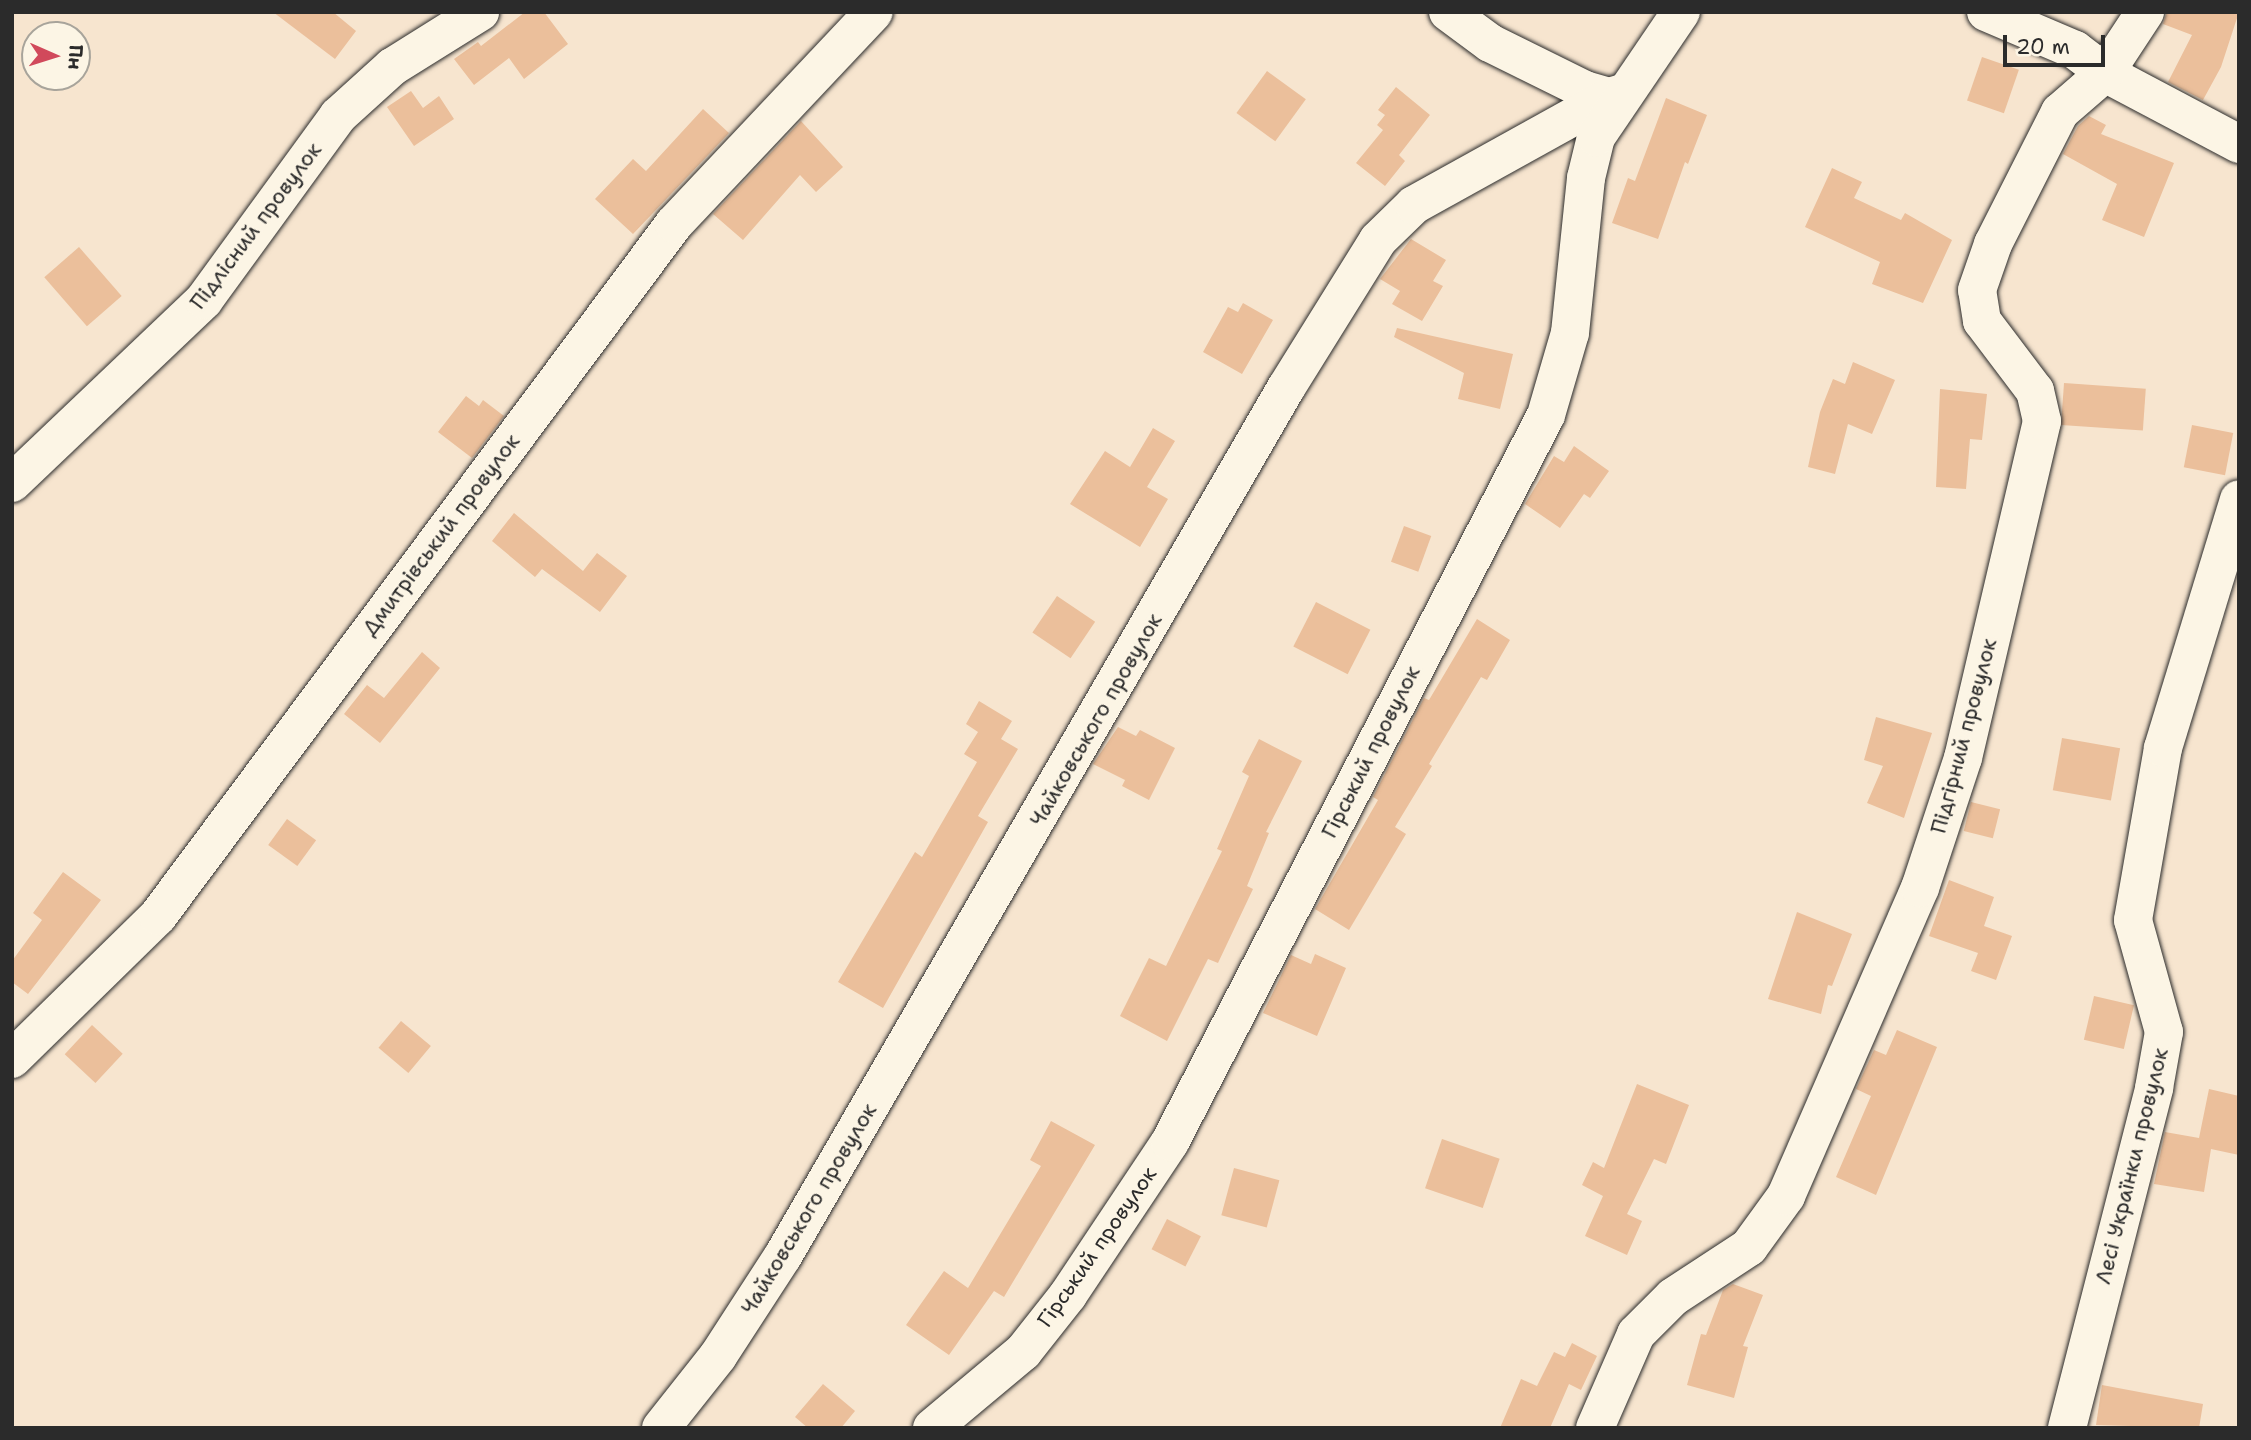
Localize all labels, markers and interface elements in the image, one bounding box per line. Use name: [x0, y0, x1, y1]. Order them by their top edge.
north arrow: [21, 21, 91, 91]
scale bar: [2006, 21, 2108, 65]
text: 20 m: [2016, 33, 2070, 61]
text: Пн: [62, 44, 89, 70]
street label: Підлісний провулок: [185, 138, 327, 314]
street label: Дмитрівський провулок: [357, 429, 525, 641]
street label: Чайковського провулок: [1025, 609, 1167, 831]
street label: Підгірний провулок: [1926, 636, 2002, 836]
street label: Гірський провулок: [1317, 662, 1425, 842]
street label: Лесі Українки провулок: [2090, 1045, 2174, 1287]
street label: Чайковського провулок: [736, 1099, 882, 1319]
street label: Гірський провулок: [1032, 1162, 1162, 1332]

